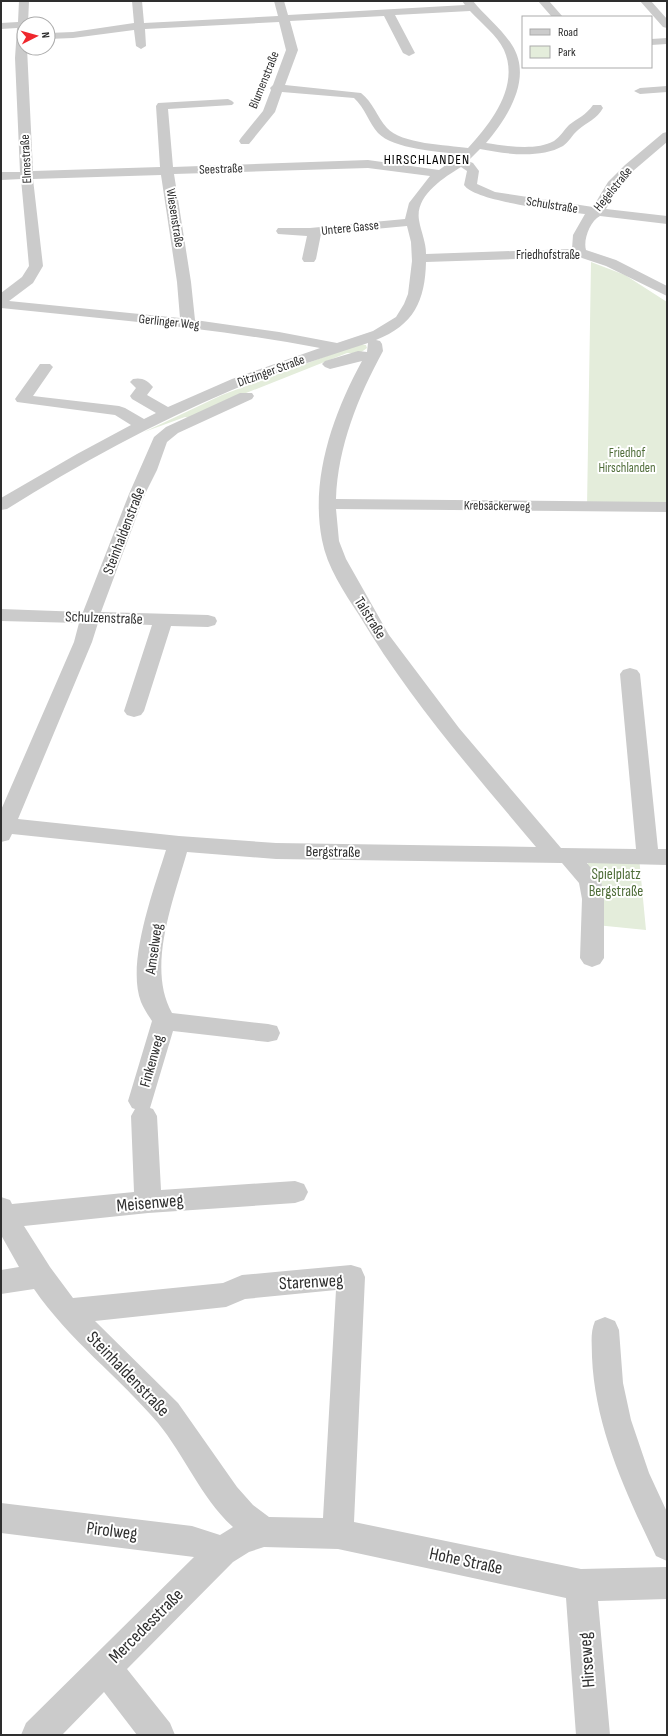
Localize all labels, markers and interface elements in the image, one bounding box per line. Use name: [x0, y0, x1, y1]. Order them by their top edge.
north arrow: [16, 16, 56, 56]
legend: [522, 16, 652, 68]
text: Road: [558, 25, 578, 40]
text: N: [39, 31, 52, 39]
text: Park: [558, 45, 576, 60]
street label: Blumenstraße: [245, 49, 283, 111]
street label: Elmestraße: [17, 134, 35, 184]
district label: HIRSCHLANDEN: [384, 151, 470, 168]
street label: Seestraße: [199, 160, 243, 178]
street label: Hegelstraße: [590, 164, 636, 214]
street label: Wiesenstraße: [162, 187, 188, 249]
street label: Schulstraße: [525, 193, 579, 217]
street label: Untere Gasse: [320, 217, 380, 239]
street label: Friedhofstraße: [516, 247, 580, 263]
street label: Gerlinger Weg: [138, 311, 200, 333]
street label: Ditzinger Straße: [235, 351, 307, 391]
park label: Friedhof Hirschlanden: [598, 445, 656, 476]
street label: Steinhaldenstraße: [99, 485, 149, 577]
street label: Krebsäckerweg: [464, 497, 530, 515]
street label: Talstraße: [350, 594, 390, 642]
street label: Schulzenstraße: [65, 607, 143, 629]
street label: Bergstraße: [305, 842, 361, 862]
park label: Spielplatz Bergstraße: [589, 865, 643, 901]
street label: Amselweg: [141, 922, 167, 977]
street label: Finkenweg: [136, 1033, 168, 1089]
street label: Meisenweg: [116, 1190, 184, 1216]
street label: Starenweg: [278, 1270, 344, 1294]
street label: Steinhaldenstraße: [82, 1327, 174, 1421]
street label: Pirolweg: [85, 1517, 139, 1545]
street label: Hohe Straße: [428, 1543, 504, 1579]
street label: Mercedesstraße: [104, 1584, 188, 1668]
street label: Hirseweg: [575, 1632, 599, 1688]

